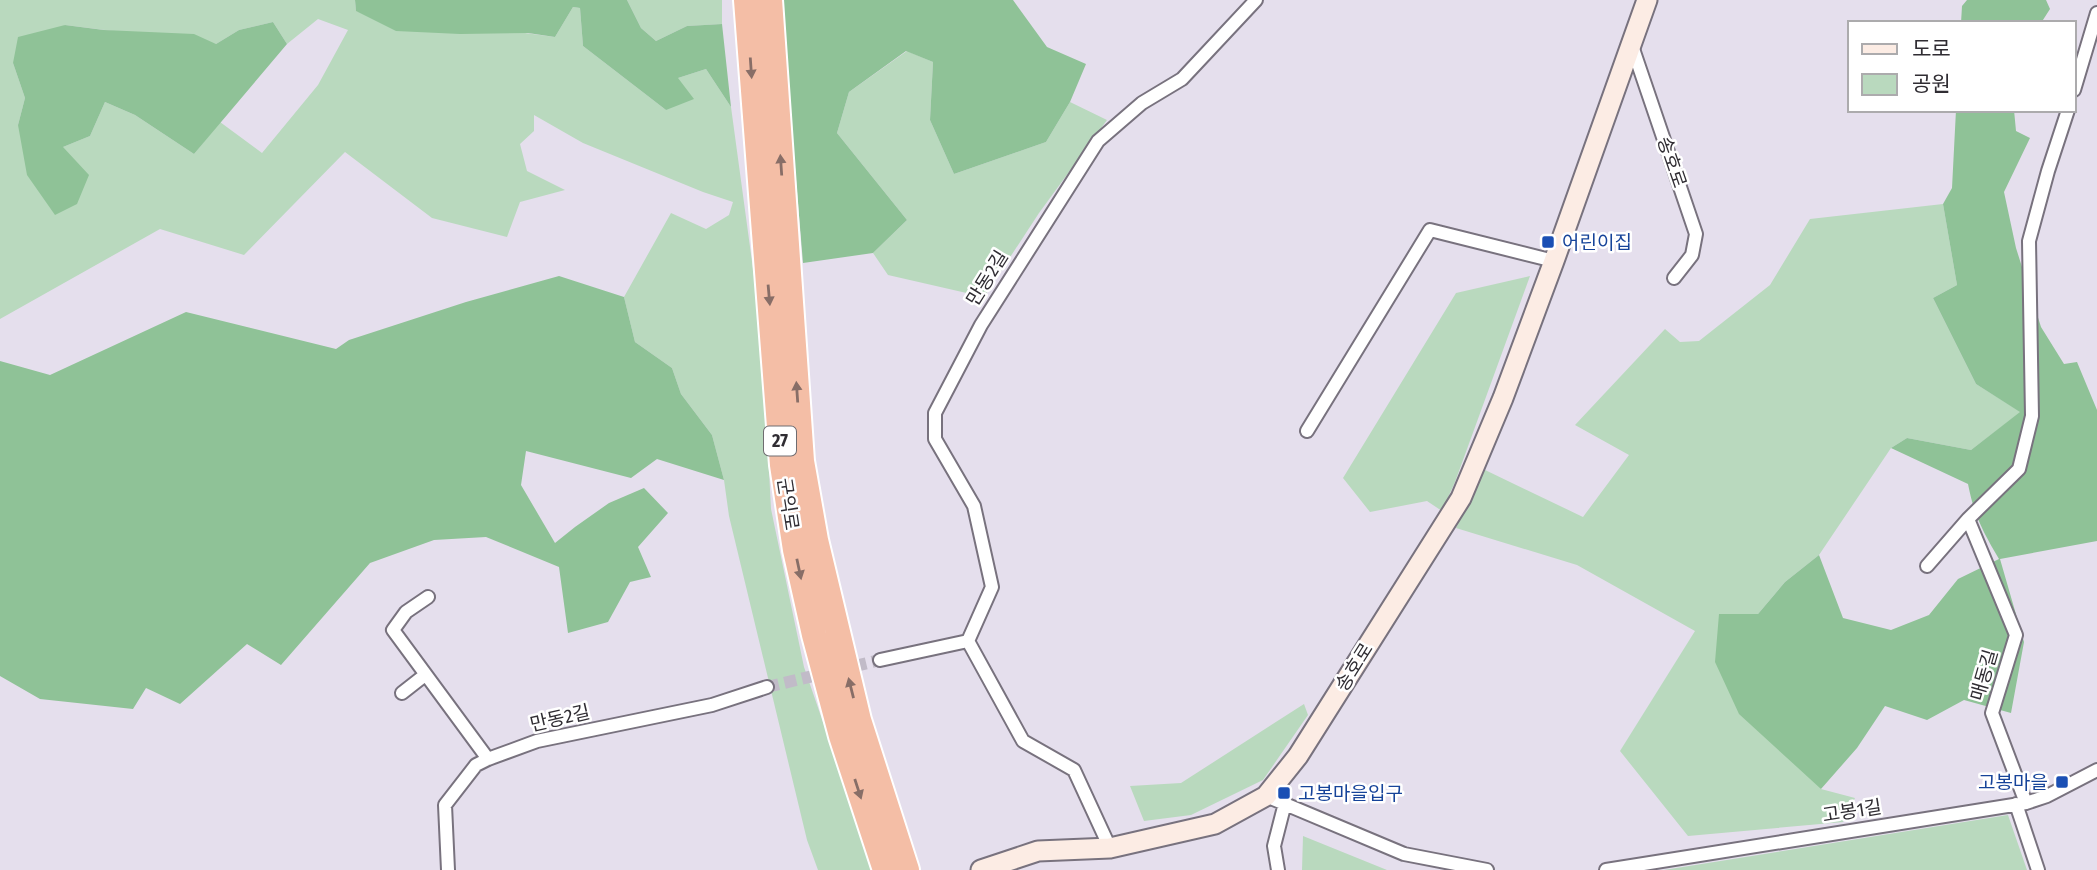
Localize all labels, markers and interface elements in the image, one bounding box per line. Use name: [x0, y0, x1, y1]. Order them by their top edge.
legend: [1848, 21, 2076, 112]
text: 도로: [1912, 36, 1951, 62]
one-way arrow: [746, 57, 757, 79]
text: 공원: [1912, 71, 1951, 97]
street label: 송호로: [1653, 133, 1691, 191]
one-way arrow: [776, 154, 787, 176]
place label: 어린이집: [1562, 231, 1632, 254]
marker: 어린이집: [1540, 234, 1556, 250]
street label: 만동2길: [961, 246, 1013, 310]
one-way arrow: [764, 284, 775, 306]
one-way arrow: [791, 381, 802, 403]
road number: 27: [764, 426, 796, 456]
street label: 군익로: [773, 476, 803, 532]
one-way arrow: [794, 558, 805, 580]
street label: 송호로: [1330, 639, 1378, 695]
street label: 매동길: [1966, 647, 2002, 703]
one-way arrow: [845, 677, 856, 699]
street label: 만동2길: [528, 700, 592, 736]
place label: 고봉마을: [1978, 771, 2048, 794]
marker: 고봉마을: [2054, 774, 2070, 790]
one-way arrow: [854, 779, 864, 800]
place label: 고봉마을입구: [1298, 782, 1403, 805]
marker: 고봉마을입구: [1276, 785, 1292, 801]
street label: 고봉1길: [1821, 795, 1883, 827]

